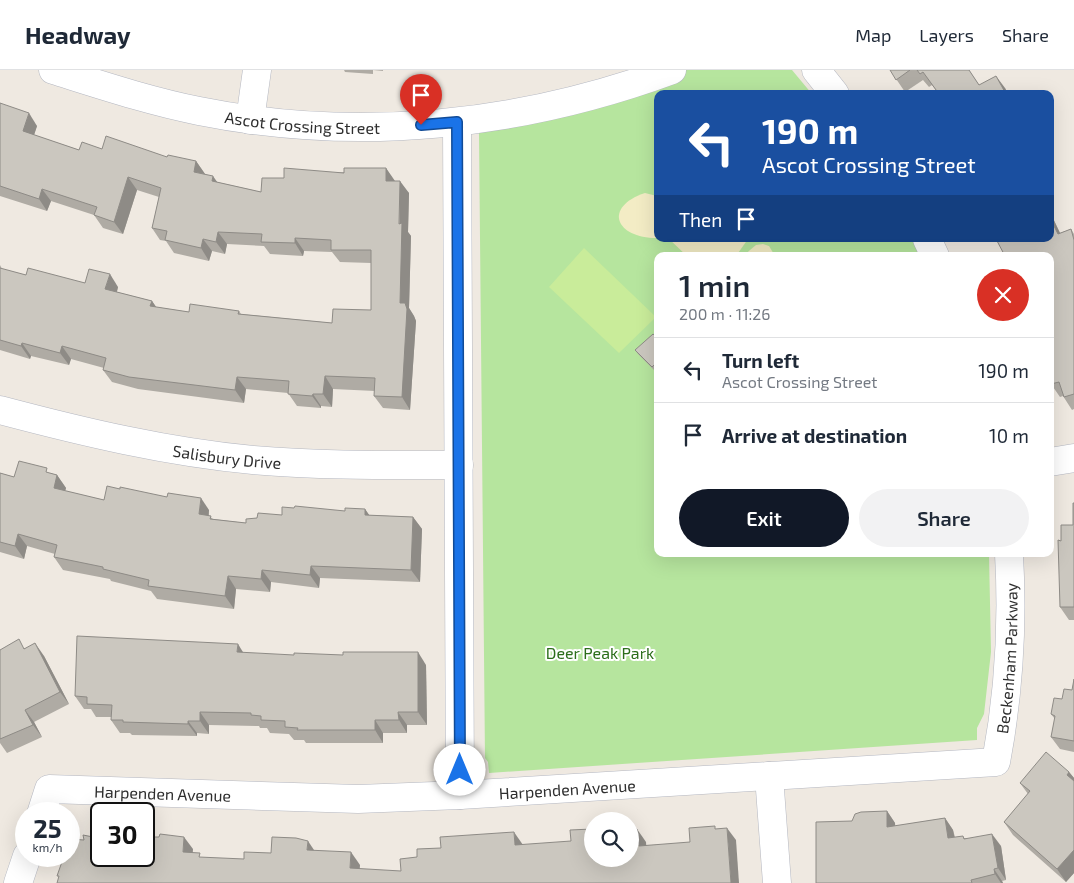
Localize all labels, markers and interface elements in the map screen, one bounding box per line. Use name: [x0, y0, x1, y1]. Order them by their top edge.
text: Headway: [25, 20, 131, 49]
text: Map: [855, 24, 891, 46]
text: Layers: [919, 24, 974, 46]
text: Share: [1002, 24, 1049, 46]
pin: [400, 74, 442, 125]
icon: arrive: [407, 81, 435, 109]
street label: Ascot Crossing Street: [224, 106, 380, 137]
text: 190 m: [762, 109, 858, 151]
icon: left: [679, 110, 744, 175]
text: Ascot Crossing Street: [762, 151, 976, 177]
icon: arrive: [732, 205, 760, 233]
text: Then: [679, 208, 722, 231]
text: 1 min: [679, 267, 750, 303]
button: close: [977, 269, 1029, 321]
text: 200 m · 11:26: [679, 304, 770, 323]
text: Turn left: [722, 349, 799, 372]
icon: left: [679, 356, 707, 384]
text: 190 m: [978, 359, 1029, 382]
text: Ascot Crossing Street: [722, 372, 877, 391]
icon: arrive: [679, 421, 707, 449]
text: Arrive at destination: [722, 424, 907, 447]
text: 10 m: [989, 424, 1029, 447]
street label: Salisbury Drive: [171, 440, 282, 472]
button: Exit: [679, 489, 849, 547]
button: Share: [859, 489, 1029, 547]
street label: Beckenham Parkway: [991, 582, 1020, 735]
park label: Deer Peak Park: [546, 643, 654, 662]
position arrow: [433, 743, 485, 795]
street label: Harpenden Avenue: [498, 775, 636, 802]
street label: Harpenden Avenue: [94, 781, 231, 804]
speed limit sign: 30: [90, 802, 155, 867]
map controls: [584, 812, 639, 867]
button: search: [584, 812, 639, 867]
text: 25: [33, 813, 62, 843]
text: km/h: [33, 840, 62, 854]

